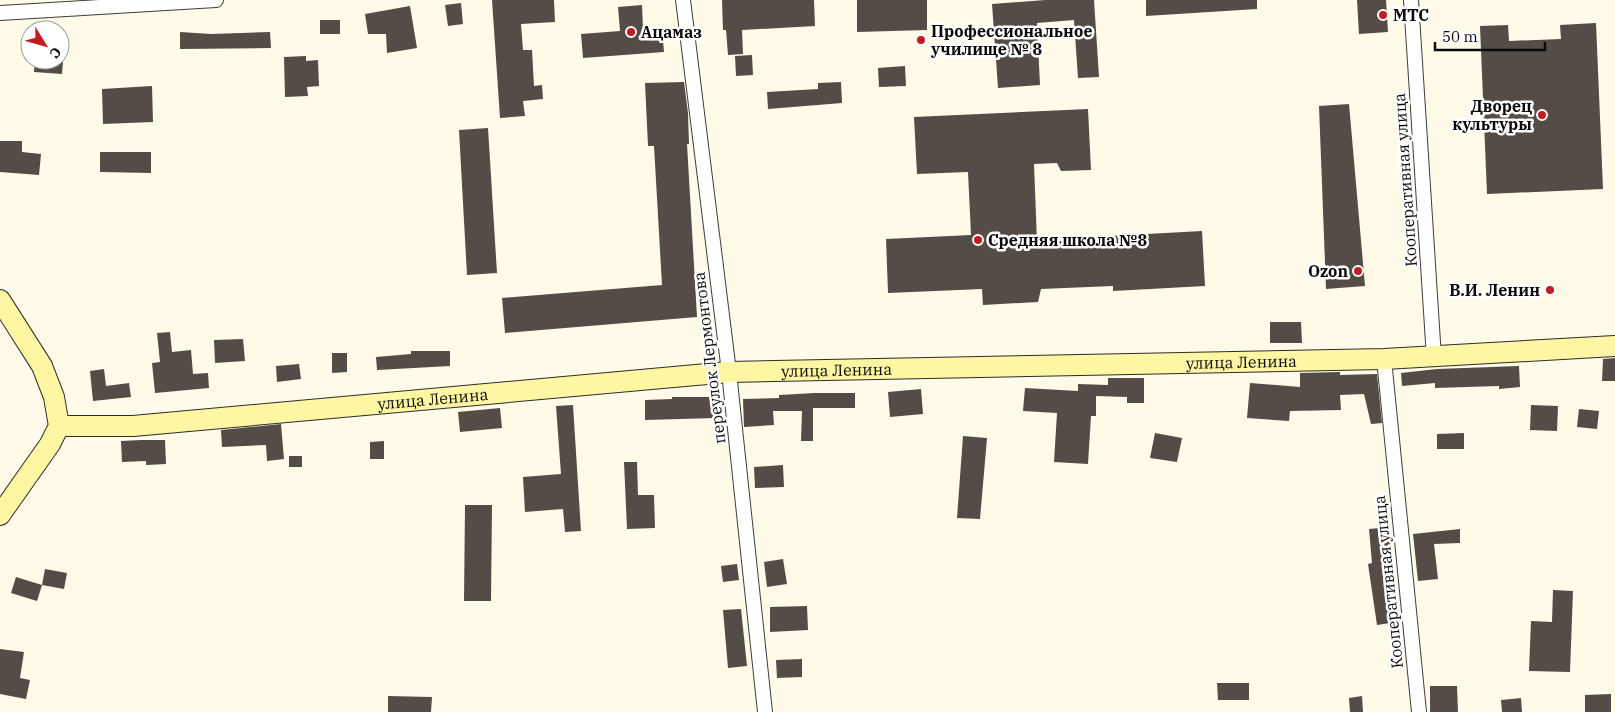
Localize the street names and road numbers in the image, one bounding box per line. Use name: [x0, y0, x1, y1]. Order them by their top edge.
street label: Кооперативная улица: [1389, 92, 1421, 267]
street label: переулок Лермонтова: [688, 271, 729, 445]
street label: улица Ленина: [1186, 351, 1297, 373]
street label: улица Ленина: [781, 359, 893, 381]
street label: улица Ленина: [377, 384, 489, 414]
street label: Кооперативная улица: [1369, 494, 1407, 670]

